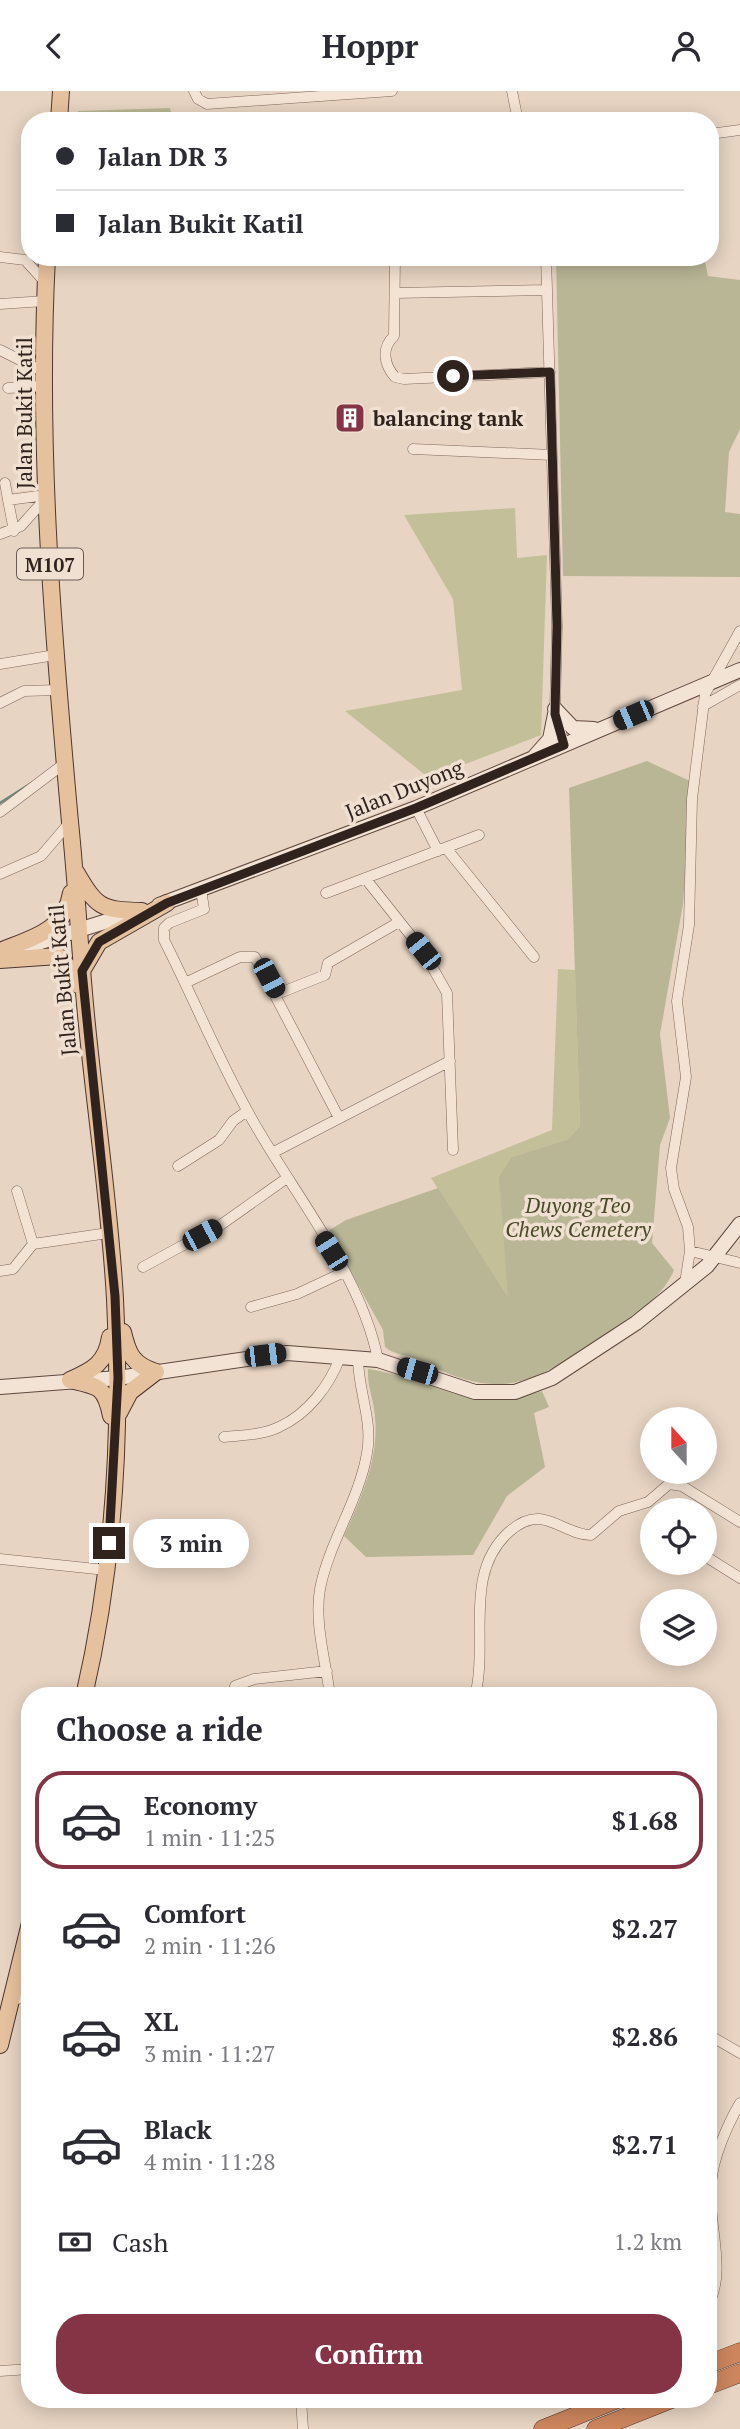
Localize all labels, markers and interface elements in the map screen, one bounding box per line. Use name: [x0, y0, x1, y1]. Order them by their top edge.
text: Hoppr: [322, 25, 418, 67]
icon: back: [35, 27, 73, 65]
icon: person: [667, 27, 705, 65]
text: Jalan DR 3: [98, 139, 228, 173]
text: Jalan Bukit Katil: [98, 206, 304, 240]
street label: Jalan Bukit Katil: [10, 337, 38, 489]
route start: [437, 360, 469, 392]
building icon: balancing tank: [333, 401, 367, 435]
place label: balancing tank: [372, 404, 524, 432]
road number: M107: [17, 549, 83, 579]
car: [610, 697, 657, 733]
street label: Jalan Duyong: [341, 752, 468, 825]
street label: Jalan Bukit Katil: [41, 903, 83, 1057]
car: [402, 928, 445, 974]
car: [250, 955, 289, 1001]
park label: Duyong Teo Chews Cemetery: [505, 1191, 651, 1243]
car: [179, 1216, 226, 1254]
car: [311, 1228, 352, 1274]
car: [243, 1342, 288, 1368]
car: [394, 1355, 441, 1387]
north arrow: [640, 1407, 718, 1484]
map controls: [640, 1407, 717, 1666]
button: locate: [640, 1498, 717, 1575]
callout: 3 min: [134, 1519, 249, 1567]
route end: [93, 1527, 125, 1559]
text: 3 min: [160, 1528, 222, 1559]
button: layers: [640, 1589, 717, 1666]
text: Choose a ride: [56, 1708, 263, 1750]
text: Economy: [144, 1788, 257, 1822]
icon: car: [60, 1789, 123, 1852]
text: $1.68: [612, 1803, 678, 1837]
text: 1 min · 11:25: [144, 1822, 276, 1853]
text: Comfort: [144, 1896, 246, 1930]
icon: car: [60, 1897, 123, 1960]
text: $2.27: [612, 1911, 678, 1945]
text: 2 min · 11:26: [144, 1930, 276, 1961]
text: XL: [144, 2004, 178, 2038]
icon: car: [60, 2005, 123, 2068]
text: $2.86: [612, 2019, 678, 2053]
text: 3 min · 11:27: [144, 2038, 276, 2069]
text: Black: [144, 2112, 212, 2146]
icon: car: [60, 2113, 123, 2176]
text: $2.71: [612, 2127, 678, 2161]
text: 4 min · 11:28: [144, 2146, 276, 2177]
icon: cash: [56, 2223, 94, 2261]
text: Cash: [112, 2225, 168, 2259]
text: 1.2 km: [614, 2226, 682, 2257]
button: Confirm: [56, 2314, 682, 2394]

